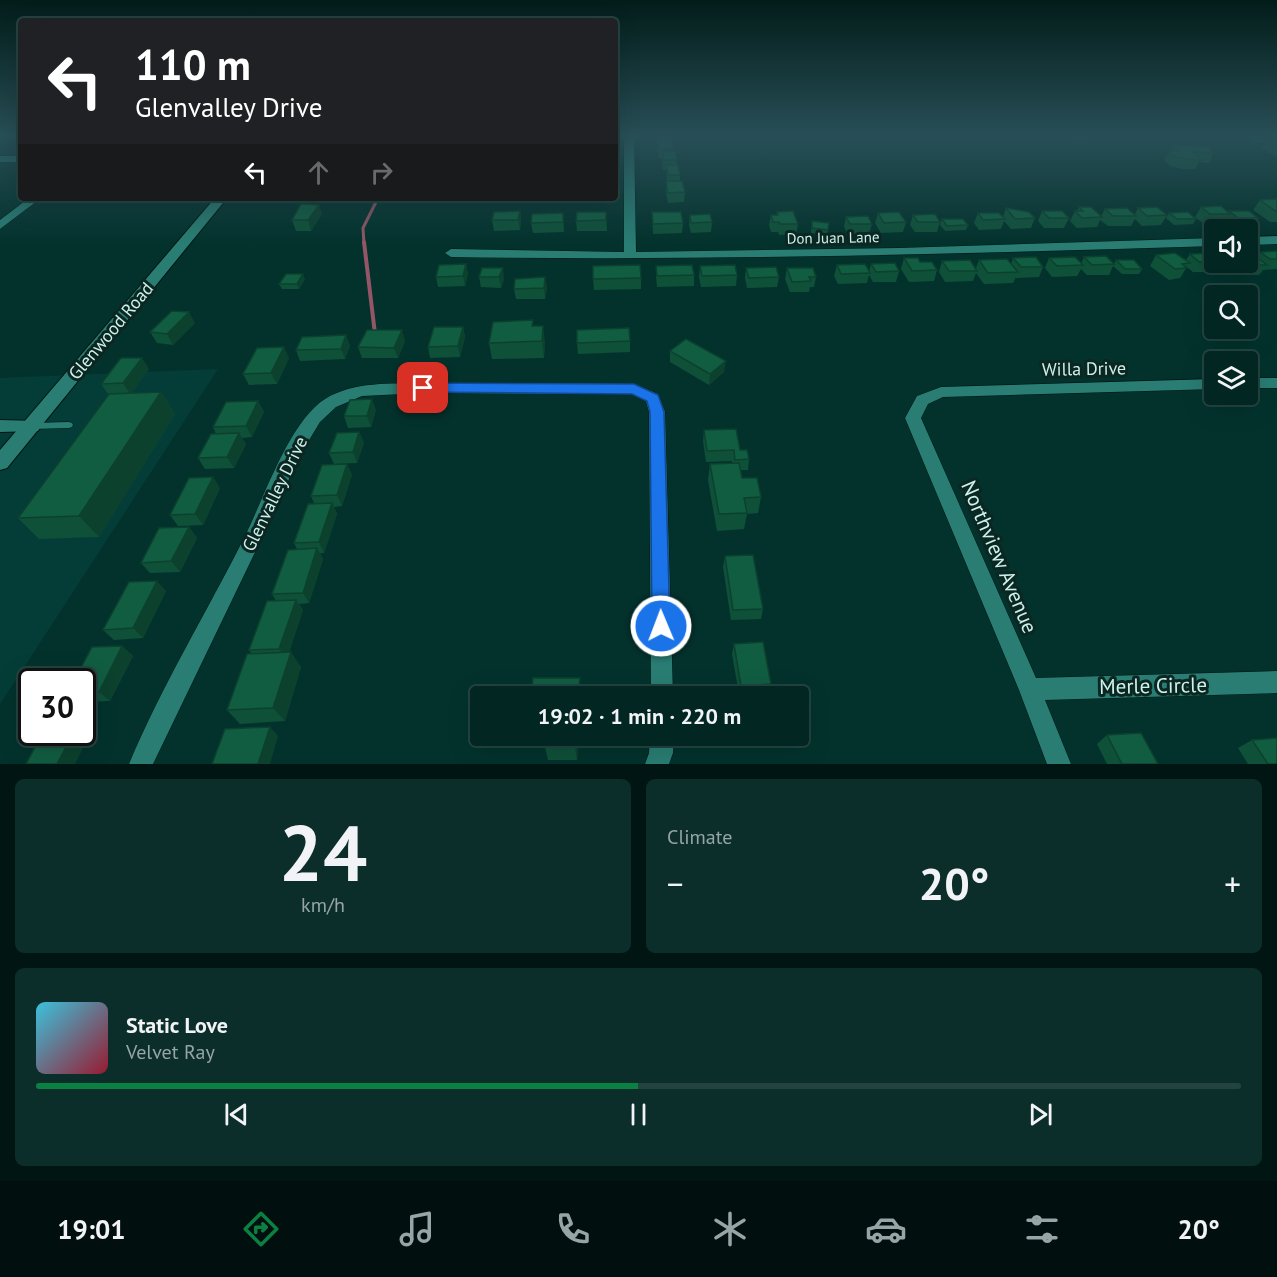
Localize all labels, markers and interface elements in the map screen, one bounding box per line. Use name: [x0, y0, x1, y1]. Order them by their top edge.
text: 110 m: [135, 37, 251, 92]
icon: left: [36, 42, 114, 120]
text: Glenvalley Drive: [135, 90, 323, 124]
icon: left: [239, 156, 272, 189]
icon: ahead: [302, 156, 335, 189]
icon: right: [365, 156, 398, 189]
map controls: [1204, 219, 1258, 405]
button: sound: [1204, 219, 1258, 273]
street label: Don Juan Lane: [786, 227, 880, 248]
street label: Glenwood Road: [63, 277, 158, 384]
button: search: [1204, 285, 1258, 339]
button: layers: [1204, 351, 1258, 405]
street label: Willa Drive: [1042, 356, 1126, 381]
pin: [397, 362, 448, 413]
icon: arrive: [406, 371, 439, 404]
street label: Glenvalley Drive: [237, 433, 312, 555]
street label: Northview Avenue: [955, 476, 1044, 637]
position arrow: [629, 594, 693, 658]
speed limit sign: 30: [18, 668, 96, 746]
street label: Merle Circle: [1099, 671, 1207, 700]
text: 19:02 · 1 min · 220 m: [538, 702, 741, 730]
text: 24: [279, 802, 367, 903]
text: Climate: [667, 824, 733, 850]
text: 20°: [919, 854, 989, 912]
text: −: [667, 862, 684, 905]
text: +: [1224, 862, 1241, 905]
text: km/h: [301, 892, 345, 918]
text: Static Love: [126, 1011, 228, 1039]
text: Velvet Ray: [126, 1039, 215, 1065]
icon: previous: [220, 1098, 253, 1131]
icon: pause: [622, 1098, 655, 1131]
icon: next: [1024, 1098, 1057, 1131]
icon: directions: [240, 1208, 282, 1250]
icon: music: [396, 1208, 438, 1250]
icon: phone: [552, 1208, 594, 1250]
icon: climate: [709, 1208, 751, 1250]
icon: car: [865, 1208, 907, 1250]
icon: filters: [1021, 1208, 1063, 1250]
text: 19:01: [57, 1212, 126, 1246]
text: 20°: [1177, 1212, 1220, 1246]

